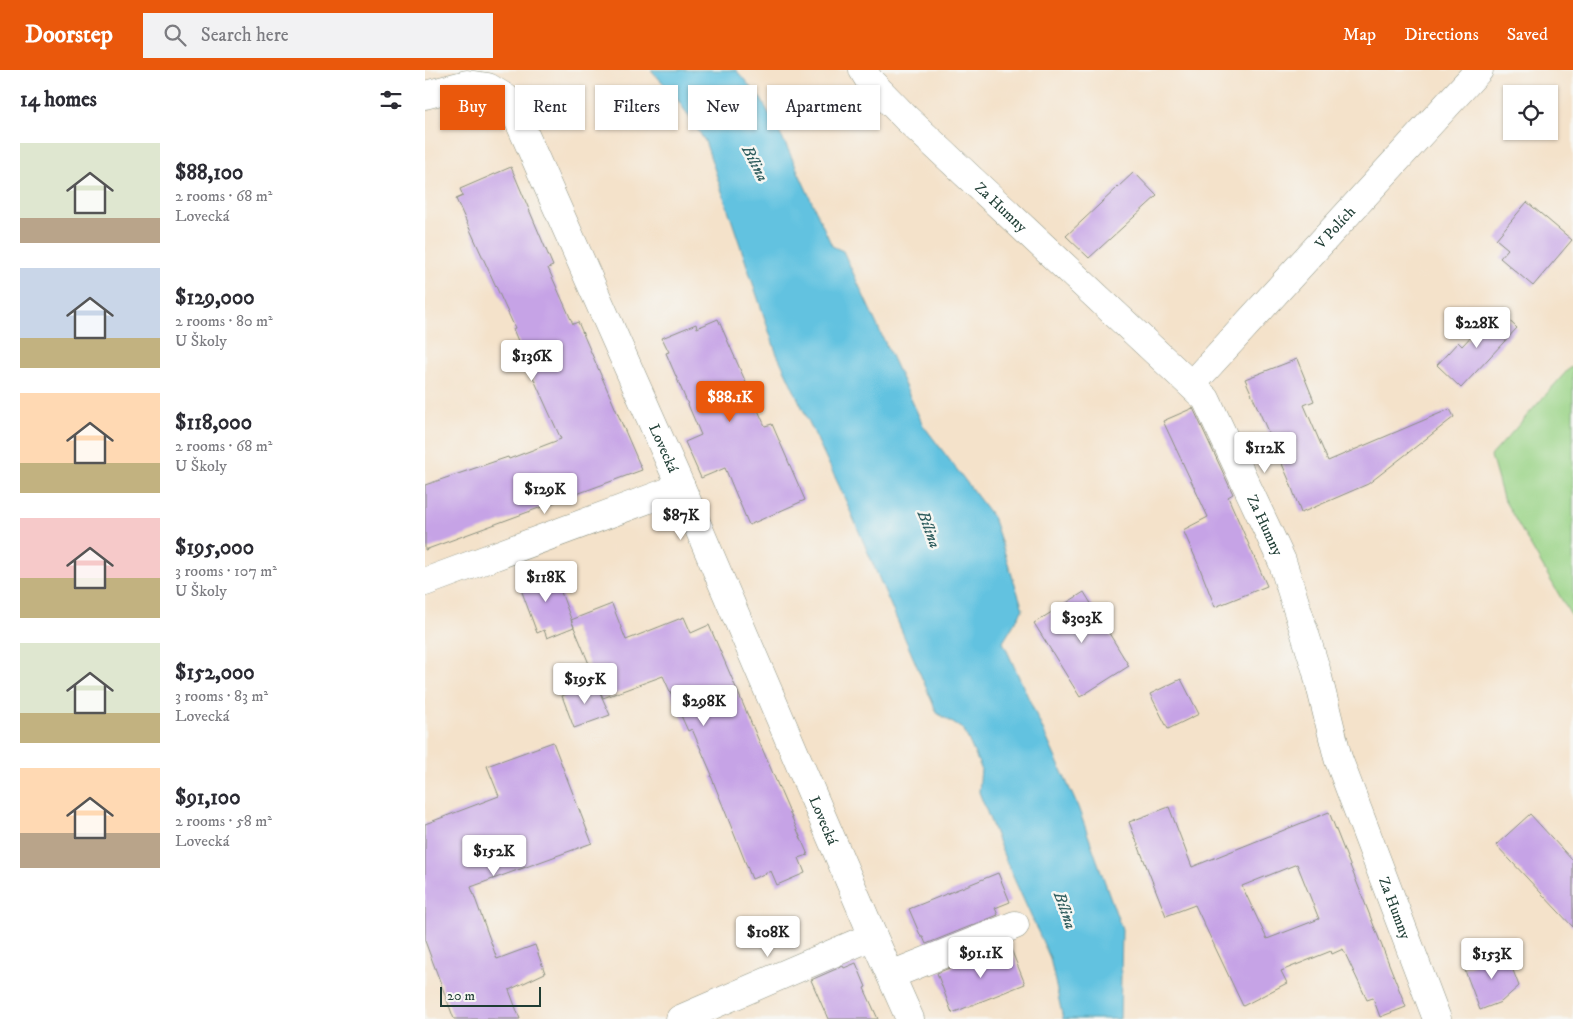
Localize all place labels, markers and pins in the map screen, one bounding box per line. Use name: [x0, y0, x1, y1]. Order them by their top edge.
pin: $228K: [1442, 306, 1512, 349]
pin: $136K: [497, 340, 567, 382]
pin: $88.1K: [689, 380, 771, 423]
pin: $112K: [1230, 432, 1300, 474]
pin: $129K: [510, 472, 580, 515]
pin: $87K: [651, 498, 711, 541]
pin: $118K: [511, 560, 581, 603]
pin: $303K: [1047, 602, 1117, 644]
pin: $195K: [550, 662, 620, 705]
pin: $298K: [669, 684, 739, 727]
pin: $152K: [459, 834, 529, 877]
pin: $108K: [733, 916, 803, 958]
pin: $91.1K: [940, 936, 1022, 979]
pin: $153K: [1457, 938, 1527, 980]

